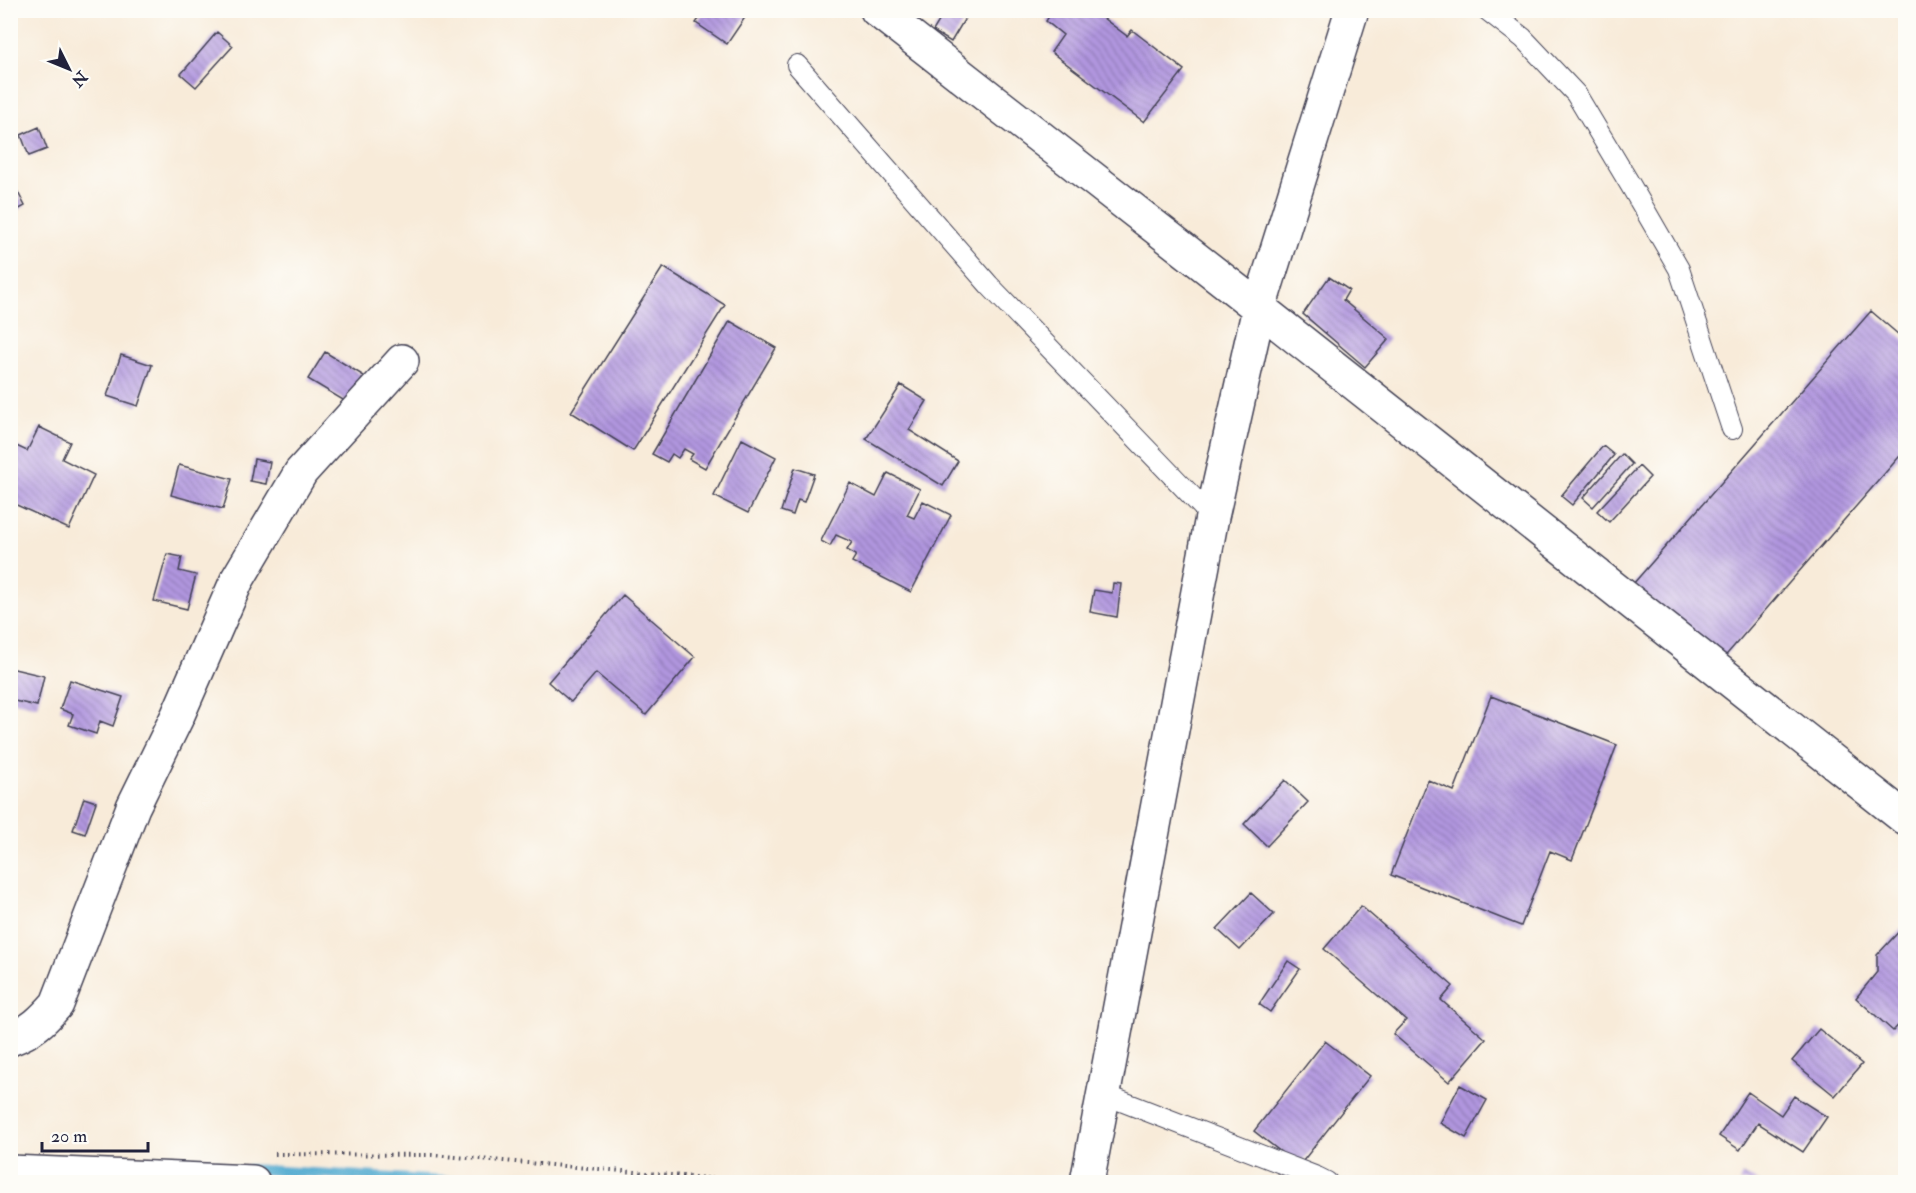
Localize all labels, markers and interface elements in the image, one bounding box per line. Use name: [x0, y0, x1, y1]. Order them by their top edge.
north arrow: [39, 39, 99, 99]
text: N: [67, 66, 92, 91]
scale bar: [42, 1115, 148, 1153]
text: 20 m: [51, 1125, 87, 1148]

